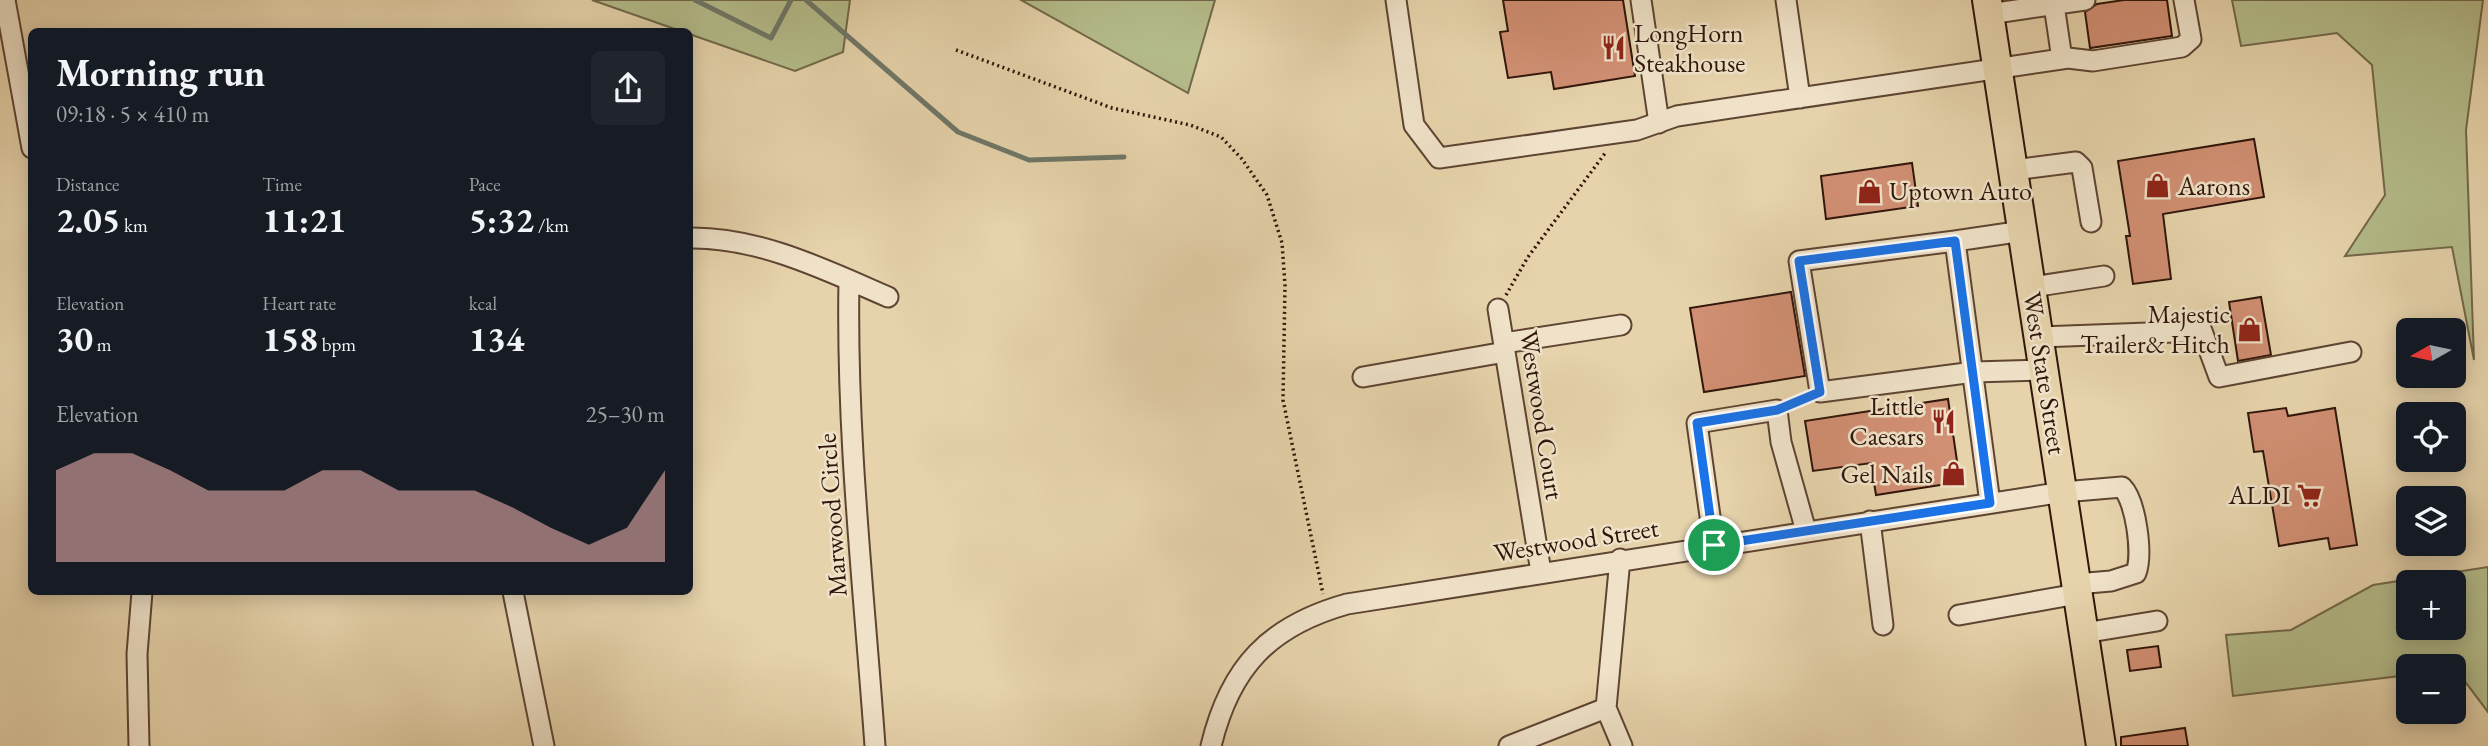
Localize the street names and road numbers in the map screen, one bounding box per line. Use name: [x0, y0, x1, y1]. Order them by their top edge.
street label: West State Street: [2015, 289, 2075, 457]
street label: Westwood Court: [1512, 328, 1572, 502]
street label: Marwood Circle: [809, 432, 855, 598]
street label: Westwood Street: [1491, 510, 1661, 570]

